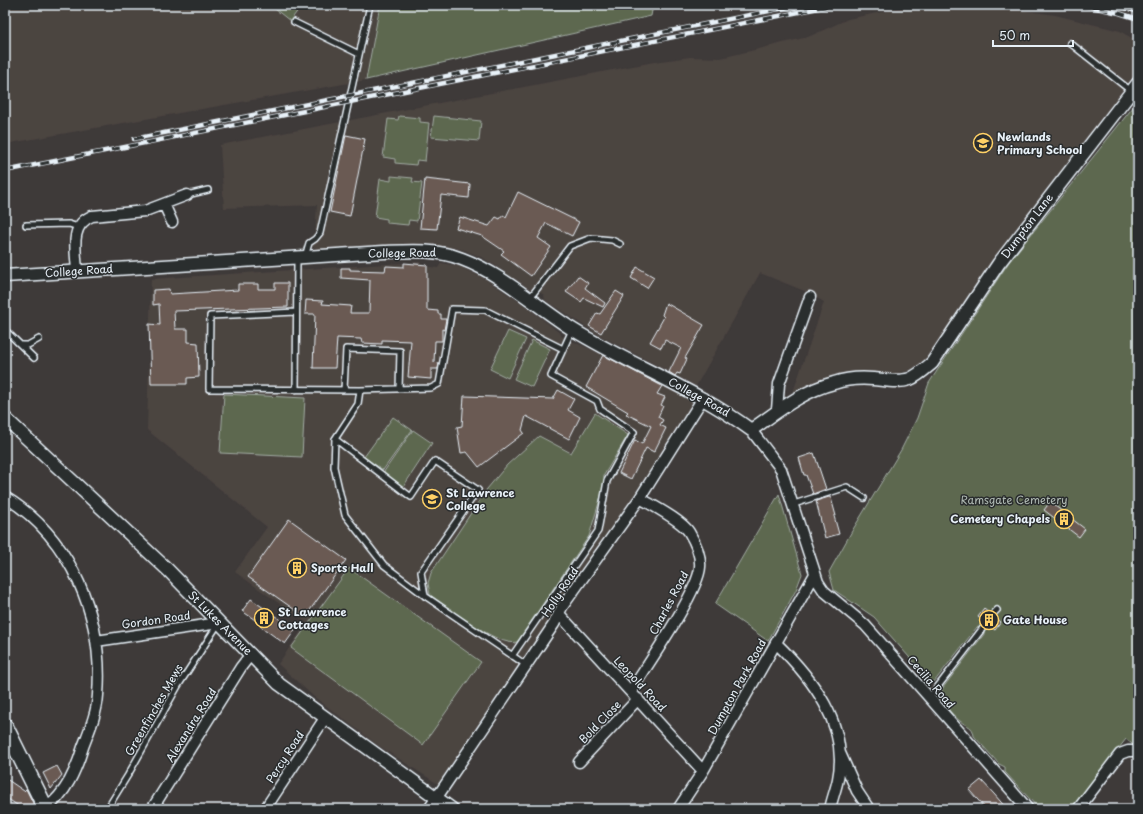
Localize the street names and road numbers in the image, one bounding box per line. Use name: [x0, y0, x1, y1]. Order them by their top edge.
street label: Dumpton Lane: [996, 189, 1057, 262]
street label: College Road: [368, 243, 437, 262]
street label: College Road: [44, 260, 114, 281]
street label: College Road: [665, 373, 734, 421]
street label: Holly Road: [537, 563, 582, 620]
street label: Charles Road: [645, 568, 693, 638]
street label: St Lukes Avenue: [184, 587, 256, 659]
street label: Gordon Road: [120, 606, 191, 633]
street label: Dumpton Park Road: [703, 636, 770, 738]
street label: Cecilia Road: [903, 651, 959, 712]
street label: Leopold Road: [610, 652, 671, 716]
street label: Greenfinches Mews: [120, 661, 187, 759]
street label: Alexandra Road: [161, 684, 220, 765]
street label: Bold Close: [575, 696, 625, 747]
street label: Percy Road: [261, 727, 308, 786]

